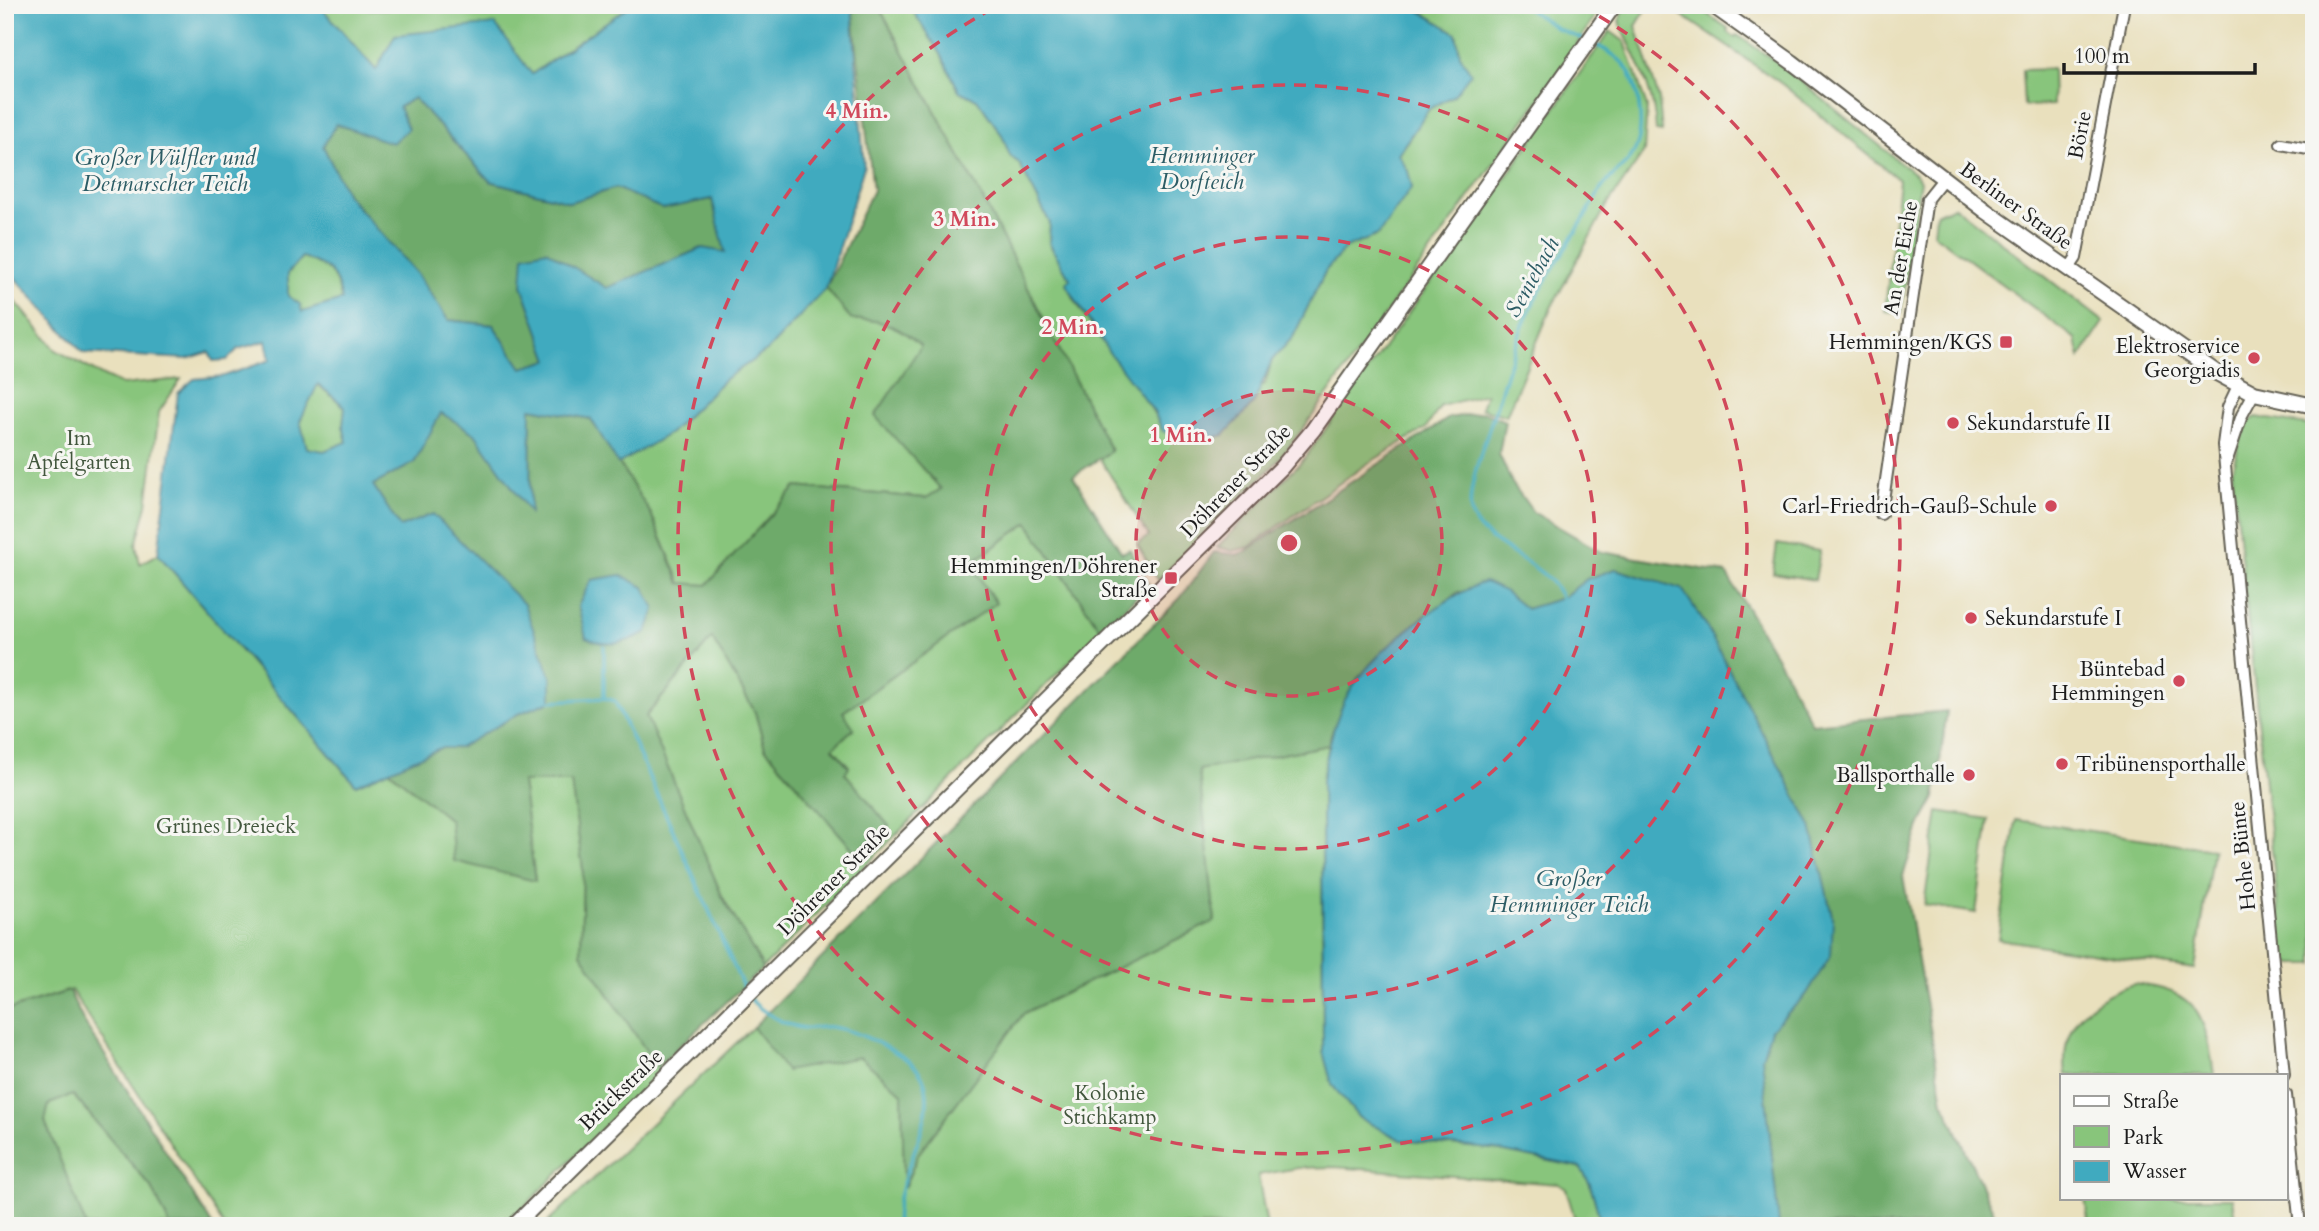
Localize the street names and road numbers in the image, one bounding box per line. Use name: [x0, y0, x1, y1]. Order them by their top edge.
street label: Börie: [2061, 108, 2099, 162]
street label: Berliner Straße: [1954, 155, 2078, 257]
street label: An der Eiche: [1877, 198, 1925, 318]
street label: Döhrener Straße: [1174, 418, 1298, 544]
street label: Hohe Bünte: [2223, 800, 2263, 912]
street label: Döhrener Straße: [771, 817, 897, 943]
street label: Brückstraße: [573, 1043, 669, 1137]

